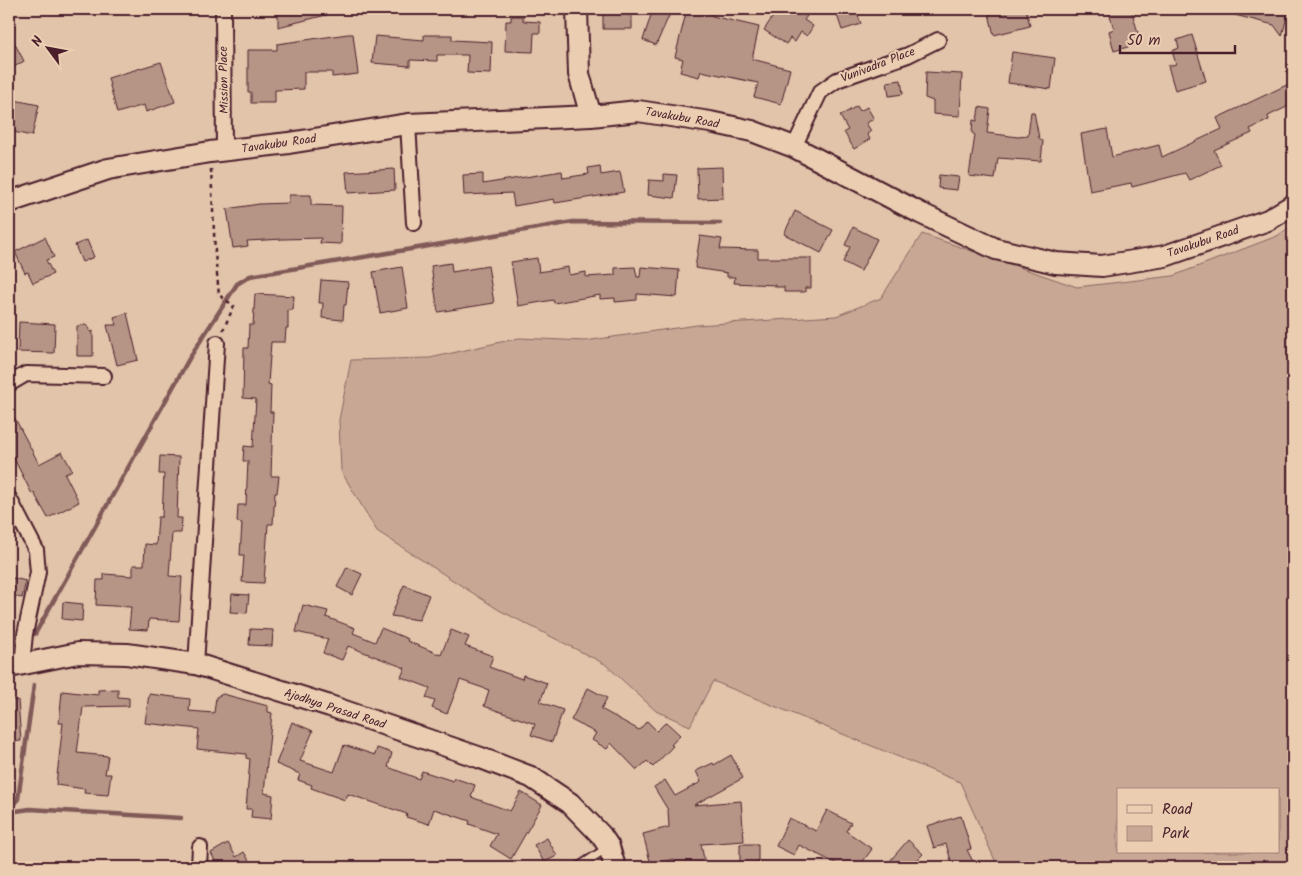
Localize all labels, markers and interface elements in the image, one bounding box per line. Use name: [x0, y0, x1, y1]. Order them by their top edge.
north arrow: [22, 22, 72, 72]
scale bar: [1120, 22, 1234, 54]
text: 50 m: [1127, 29, 1161, 53]
text: N: [26, 32, 50, 51]
street label: Vunivadra Place: [838, 42, 919, 88]
street label: Mission Place: [214, 45, 234, 114]
street label: Tavakubu Road: [643, 102, 722, 134]
street label: Tavakubu Road: [240, 129, 318, 159]
street label: Tavakubu Road: [1164, 220, 1243, 263]
street label: Ajodhya Prasad Road: [282, 684, 389, 735]
legend: [1117, 788, 1280, 854]
text: Road: [1162, 798, 1193, 822]
text: Park: [1162, 822, 1190, 846]

